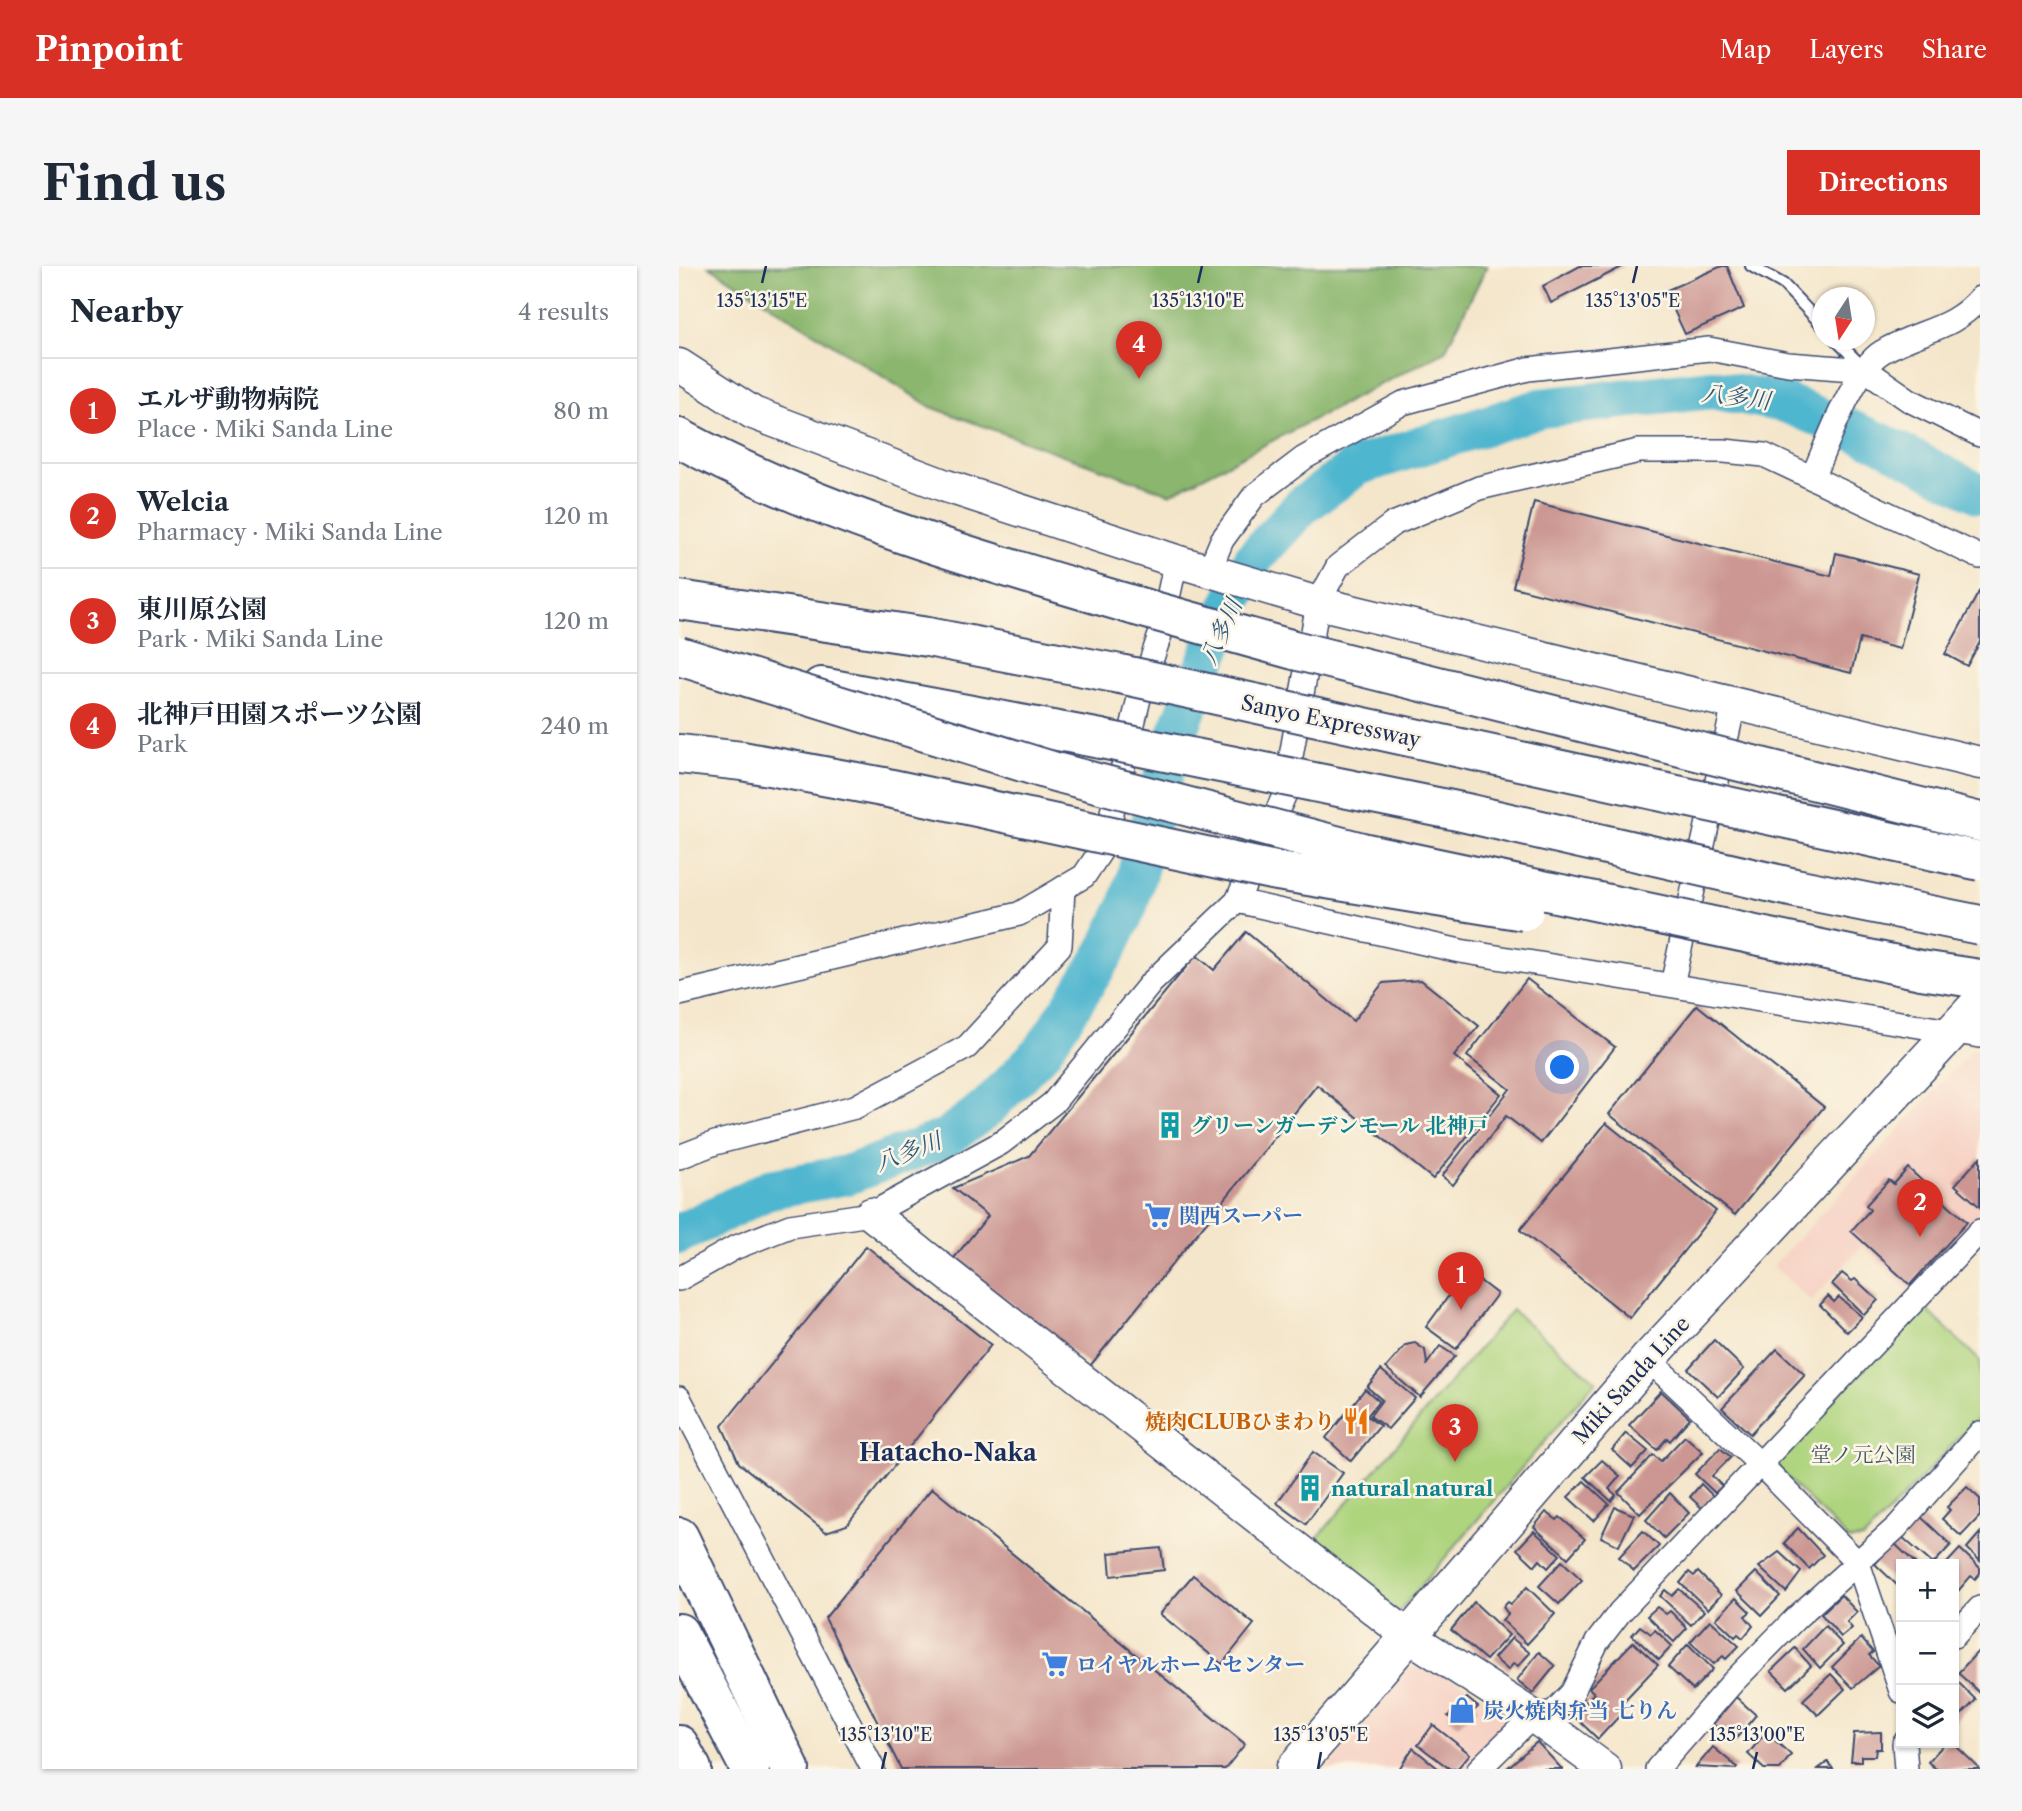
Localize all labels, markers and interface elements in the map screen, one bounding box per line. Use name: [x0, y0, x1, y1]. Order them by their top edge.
text: Pinpoint: [35, 29, 183, 70]
text: Map: [1720, 35, 1771, 64]
text: Layers: [1809, 35, 1884, 64]
text: Share: [1922, 35, 1987, 64]
button: Directions: [1787, 150, 1980, 215]
text: Find us: [42, 152, 226, 213]
north arrow: [1812, 287, 1875, 350]
text: 135°13'15"E: [717, 290, 808, 312]
text: 135°13'10"E: [1152, 290, 1244, 312]
text: 135°13'05"E: [1586, 290, 1680, 312]
text: Nearby: [70, 293, 183, 330]
text: 4 results: [518, 298, 609, 326]
pin: 4: [1116, 321, 1162, 379]
water label: 八多川: [1700, 379, 1775, 415]
text: エルザ動物病院: [137, 383, 319, 415]
text: 1: [88, 397, 98, 425]
text: 80 m: [553, 397, 609, 425]
text: Place · Miki Sanda Line: [137, 415, 393, 443]
text: Welcia: [137, 486, 229, 518]
text: 2: [86, 502, 100, 530]
text: 120 m: [544, 502, 609, 530]
text: Pharmacy · Miki Sanda Line: [137, 518, 443, 546]
water label: 八多川: [1194, 592, 1249, 669]
text: 東川原公園: [137, 593, 267, 625]
text: 3: [87, 607, 100, 635]
text: 120 m: [544, 607, 609, 635]
text: Park · Miki Sanda Line: [137, 625, 383, 653]
street label: Sanyo Expressway: [1239, 690, 1423, 752]
text: 北神戸田園スポーツ公園: [137, 698, 422, 730]
text: 4: [86, 712, 100, 740]
text: 240 m: [540, 712, 609, 740]
text: Park: [137, 730, 187, 758]
your location: [1545, 1050, 1579, 1084]
building icon: グリーンガーデンモール 北神戸: [1155, 1110, 1185, 1140]
place label: グリーンガーデンモール 北神戸: [1191, 1113, 1488, 1138]
water label: 八多川: [871, 1125, 948, 1177]
pin: 2: [1897, 1179, 1943, 1237]
supermarket icon: 関西スーパー: [1143, 1200, 1173, 1230]
place label: 関西スーパー: [1179, 1203, 1303, 1228]
pin: 1: [1438, 1252, 1484, 1310]
street label: Miki Sanda Line: [1567, 1311, 1695, 1449]
pin: 3: [1432, 1404, 1478, 1462]
restaurant icon: 焼肉CLUBひまわり: [1341, 1406, 1371, 1436]
place label: 焼肉CLUBひまわり: [1145, 1409, 1335, 1434]
district label: Hatacho-Naka: [859, 1438, 1038, 1467]
park label: 堂ノ元公園: [1811, 1442, 1916, 1467]
building icon: natural natural: [1295, 1473, 1325, 1503]
place label: natural natural: [1331, 1476, 1493, 1501]
map controls: [1896, 1559, 1959, 1748]
button: +: [1896, 1559, 1959, 1622]
button: −: [1896, 1622, 1959, 1685]
supermarket icon: ロイヤルホームセンター: [1040, 1649, 1070, 1679]
place label: ロイヤルホームセンター: [1076, 1652, 1305, 1677]
button: layers: [1896, 1685, 1959, 1748]
shop icon: 炭火焼肉弁当 七りん: [1447, 1695, 1477, 1725]
place label: 炭火焼肉弁当 七りん: [1483, 1698, 1677, 1723]
text: 135°13'10"E: [840, 1724, 932, 1746]
text: 135°13'05"E: [1274, 1724, 1368, 1746]
text: 135°13'00"E: [1709, 1724, 1805, 1746]

